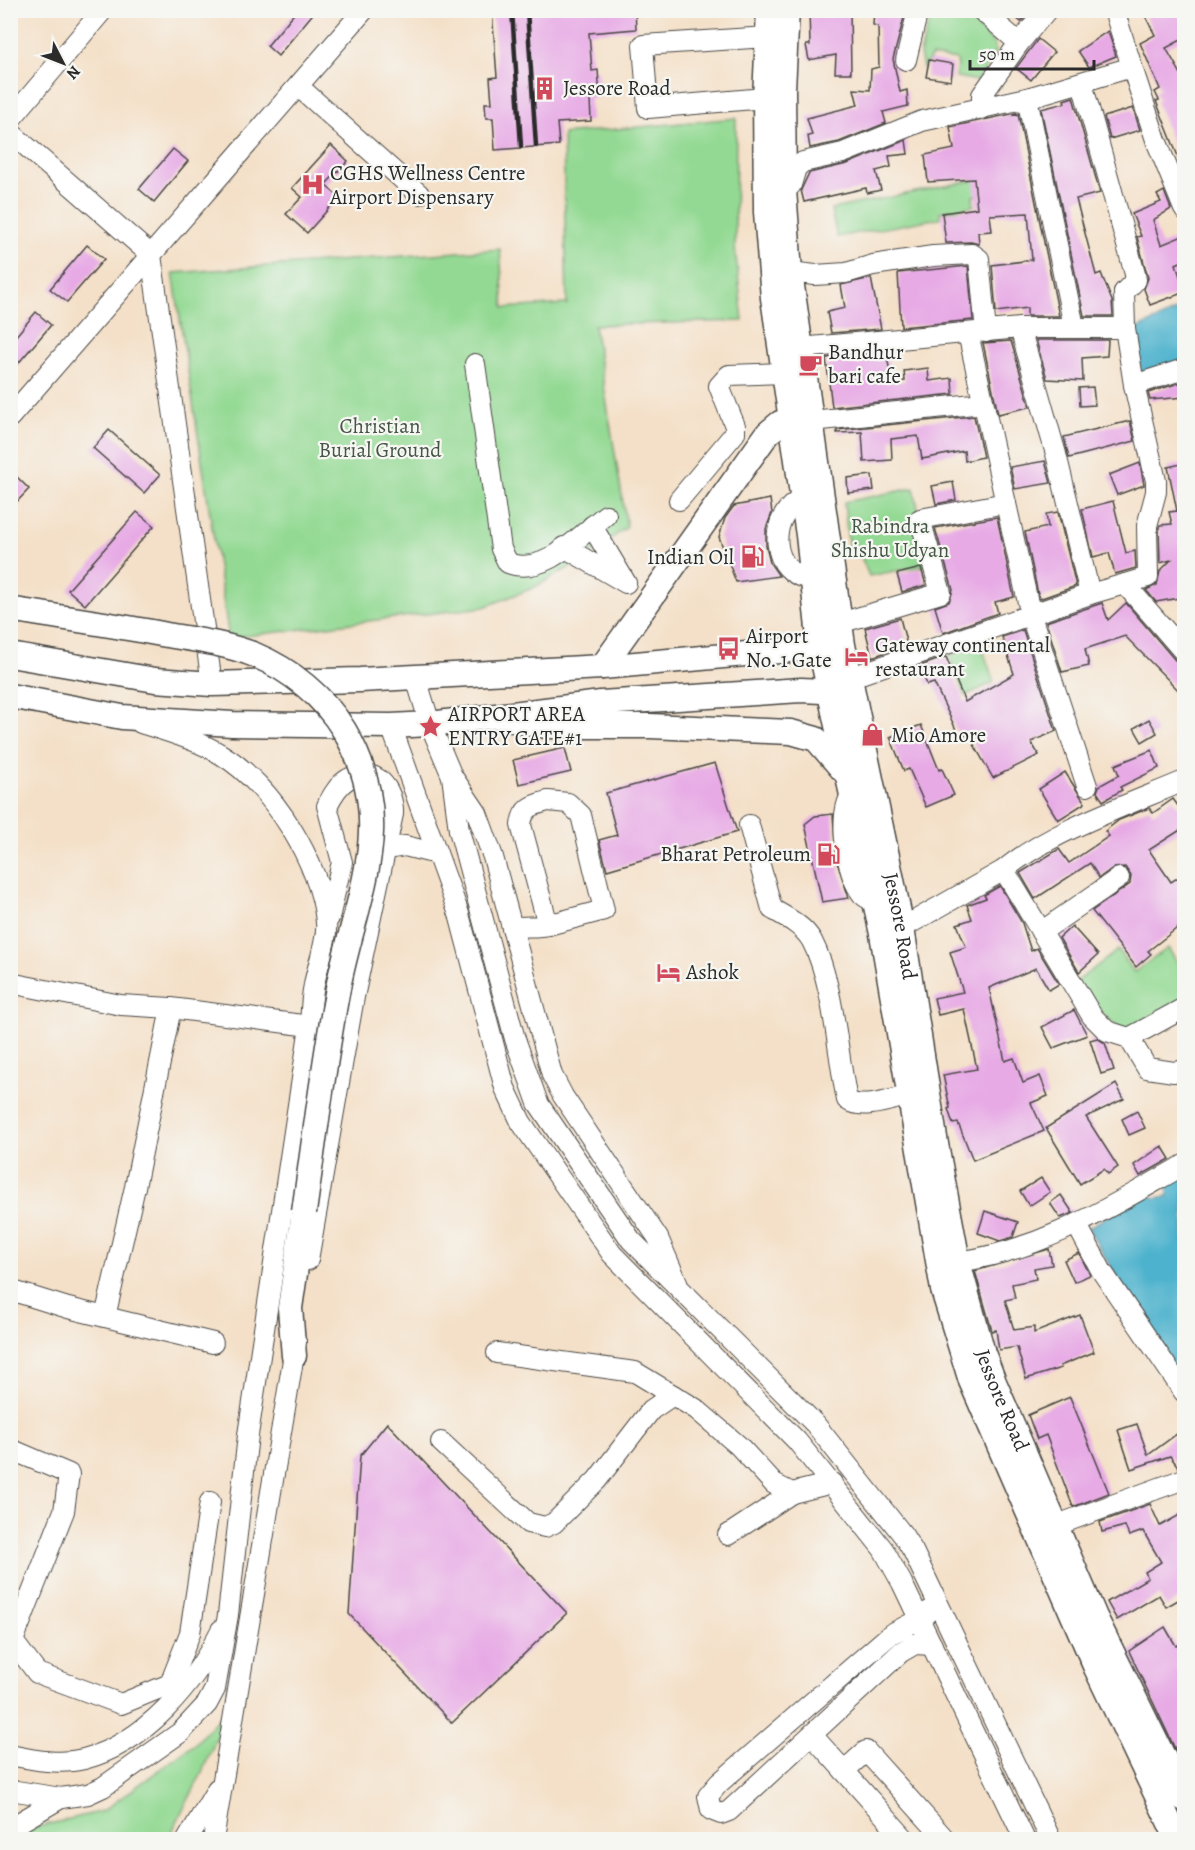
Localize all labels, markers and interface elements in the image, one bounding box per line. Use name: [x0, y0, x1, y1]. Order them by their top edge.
north arrow: [33, 33, 93, 93]
scale bar: [970, 33, 1094, 71]
text: 50 m: [979, 42, 1015, 66]
text: N: [61, 61, 85, 84]
place label: Jessore Road: [563, 74, 672, 102]
building icon: Jessore Road: [532, 75, 558, 101]
place label: CGHS Wellness Centre Airport Dispensary: [329, 159, 525, 211]
hospital icon: CGHS Wellness Centre Airport Dispensary: [299, 172, 325, 198]
place label: Bandhur bari cafe: [828, 338, 904, 390]
cafe icon: Bandhur bari cafe: [797, 351, 823, 377]
park label: Christian Burial Ground: [319, 412, 442, 464]
park label: Rabindra Shishu Udyan: [831, 512, 949, 564]
place label: Indian Oil: [647, 543, 734, 571]
fuel station icon: Indian Oil: [739, 544, 765, 570]
place label: Airport No. 1 Gate: [745, 622, 832, 674]
place label: Gateway continental restaurant: [875, 631, 1050, 683]
bus stop icon: Airport No. 1 Gate: [715, 635, 741, 661]
hotel icon: Gateway continental restaurant: [844, 644, 870, 670]
place label: AIRPORT AREA ENTRY GATE#1: [447, 700, 586, 752]
place icon: AIRPORT AREA ENTRY GATE#1: [417, 713, 443, 739]
place label: Mio Amore: [891, 721, 986, 749]
shop icon: Mio Amore: [860, 722, 886, 748]
place label: Bharat Petroleum: [660, 840, 811, 868]
fuel station icon: Bharat Petroleum: [816, 841, 842, 867]
street label: Jessore Road: [877, 870, 924, 982]
place label: Ashok: [685, 958, 739, 986]
hotel icon: Ashok: [655, 959, 681, 985]
street label: Jessore Road: [969, 1346, 1036, 1456]

